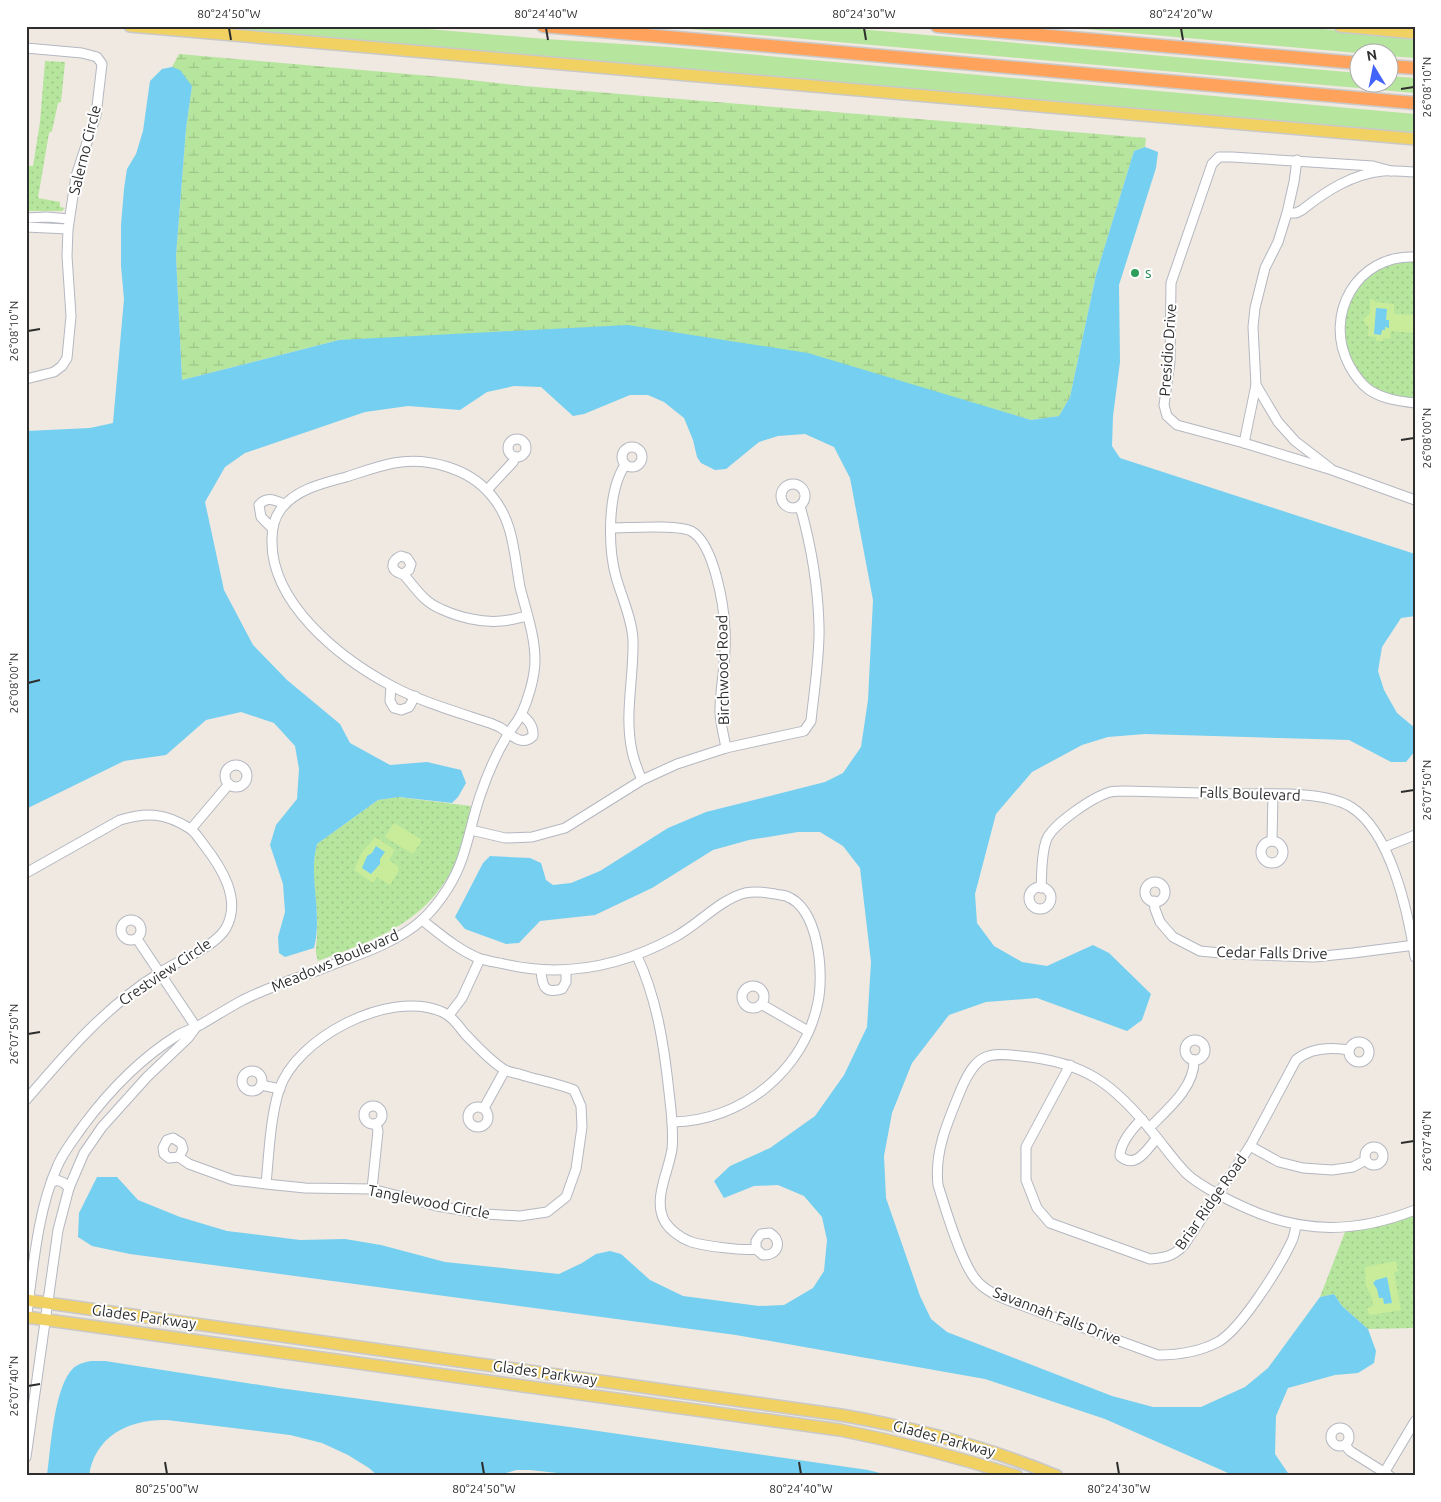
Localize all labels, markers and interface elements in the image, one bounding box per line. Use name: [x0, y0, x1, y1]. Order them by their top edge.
text: 80°24'50"W: [197, 7, 261, 20]
text: 80°24'40"W: [514, 7, 578, 20]
text: 80°24'30"W: [832, 7, 896, 20]
text: 80°24'20"W: [1149, 7, 1213, 20]
north arrow: [1348, 42, 1398, 92]
text: N: [1365, 46, 1378, 64]
text: 26°08'10"N: [1420, 57, 1433, 117]
street label: Salerno Circle: [65, 103, 104, 197]
place label: s: [1145, 264, 1152, 281]
marker: s: [1129, 267, 1141, 279]
text: 26°08'10"N: [7, 301, 20, 361]
street label: Presidio Drive: [1156, 303, 1179, 397]
text: 26°08'00"N: [1420, 408, 1433, 468]
street label: Birchwood Road: [713, 615, 732, 725]
text: 26°08'00"N: [7, 653, 20, 713]
text: 26°07'50"N: [1420, 760, 1433, 820]
street label: Falls Boulevard: [1199, 783, 1301, 804]
street label: Meadows Boulevard: [269, 926, 401, 995]
street label: Crestview Circle: [115, 934, 214, 1009]
street label: Cedar Falls Drive: [1216, 943, 1328, 962]
text: 26°07'50"N: [7, 1004, 20, 1064]
text: 26°07'40"N: [1420, 1111, 1433, 1171]
street label: Briar Ridge Road: [1171, 1151, 1250, 1253]
street label: Tanglewood Circle: [367, 1181, 492, 1222]
street label: Savannah Falls Drive: [991, 1283, 1124, 1348]
street label: Glades Parkway: [91, 1301, 197, 1332]
text: 26°07'40"N: [7, 1356, 20, 1416]
street label: Glades Parkway: [492, 1357, 598, 1388]
street label: Glades Parkway: [891, 1417, 997, 1460]
text: 80°25'00"W: [135, 1482, 199, 1495]
text: 80°24'50"W: [452, 1482, 516, 1495]
text: 80°24'40"W: [769, 1482, 833, 1495]
text: 80°24'30"W: [1087, 1482, 1151, 1495]

